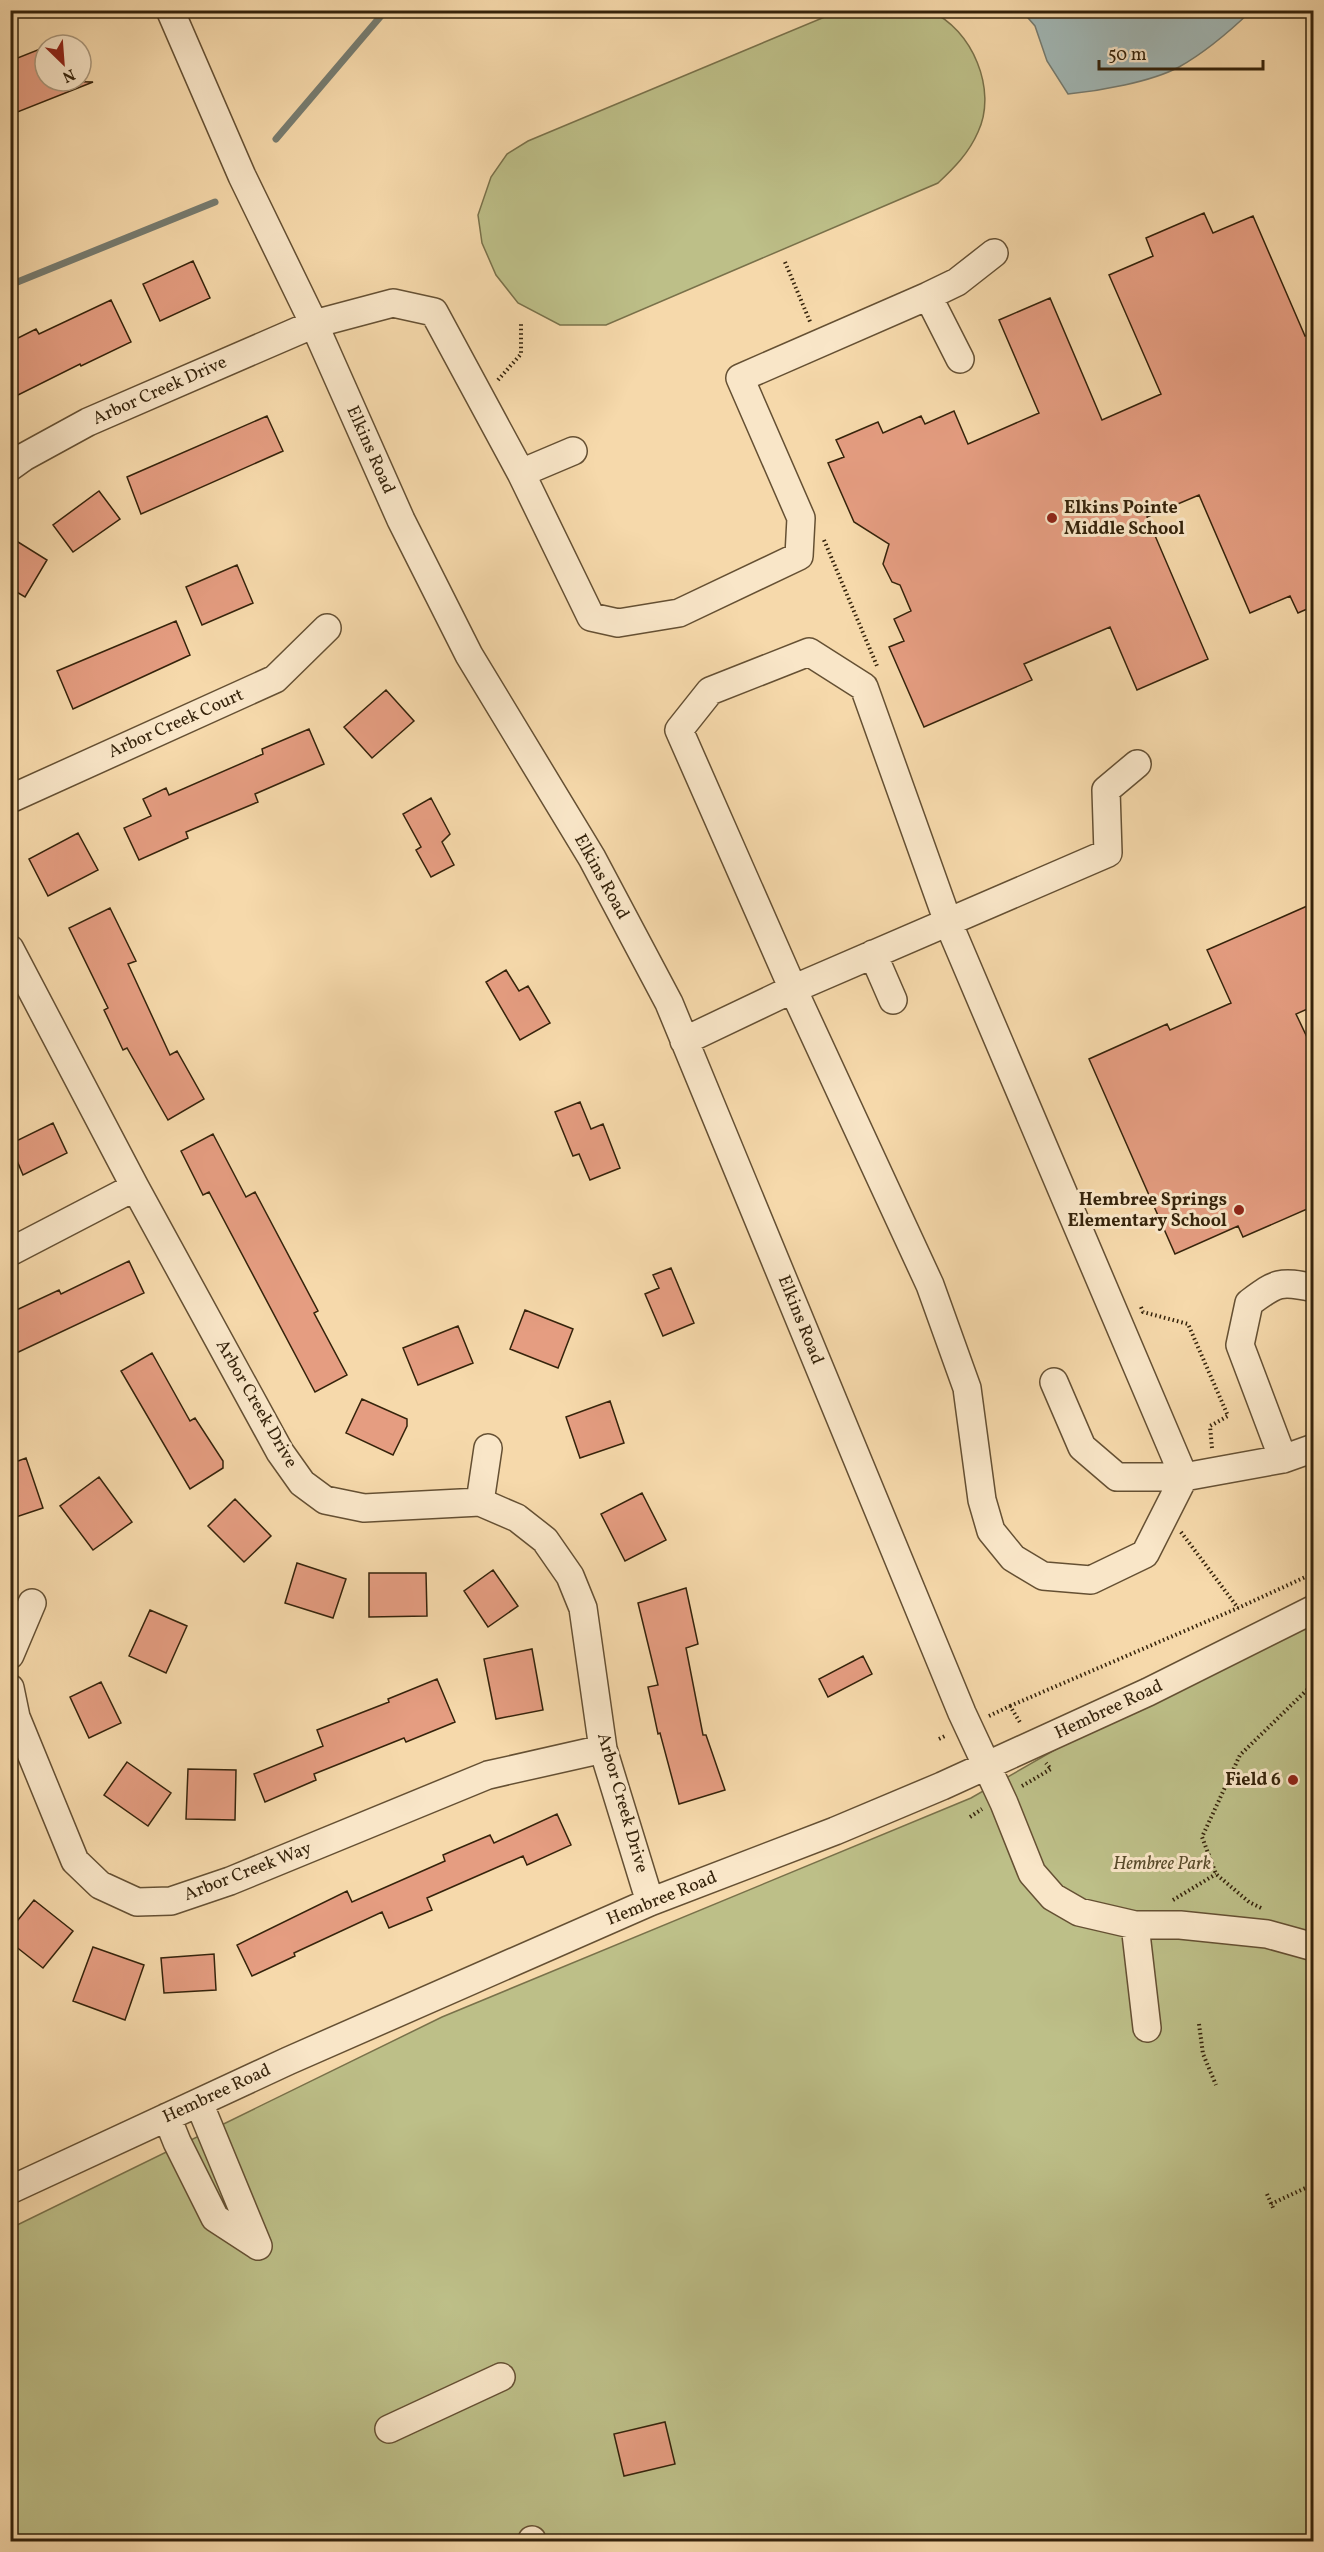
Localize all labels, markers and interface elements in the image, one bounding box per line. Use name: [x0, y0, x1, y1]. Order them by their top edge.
north arrow: [33, 33, 93, 93]
scale bar: [1099, 33, 1262, 71]
text: 50 m: [1108, 43, 1147, 68]
text: N: [58, 62, 78, 87]
street label: Arbor Creek Drive: [89, 350, 231, 432]
street label: Elkins Road: [339, 402, 401, 498]
place label: Elkins Pointe Middle School: [1064, 496, 1185, 542]
marker: Elkins Pointe Middle School: [1045, 511, 1059, 525]
street label: Arbor Creek Court: [104, 683, 248, 765]
street label: Elkins Road: [567, 830, 635, 924]
place label: Hembree Springs Elementary School: [1068, 1188, 1227, 1234]
marker: Hembree Springs Elementary School: [1232, 1203, 1246, 1217]
street label: Elkins Road: [771, 1272, 829, 1368]
street label: Arbor Creek Drive: [209, 1335, 303, 1473]
street label: Hembree Road: [1051, 1674, 1167, 1746]
street label: Arbor Creek Drive: [590, 1730, 654, 1876]
place label: Field 6: [1225, 1768, 1281, 1793]
marker: Field 6: [1286, 1773, 1300, 1787]
street label: Arbor Creek Way: [181, 1836, 316, 1908]
park label: Hembree Park: [1113, 1852, 1211, 1877]
street label: Hembree Road: [603, 1866, 721, 1932]
street label: Hembree Road: [159, 2058, 275, 2130]

